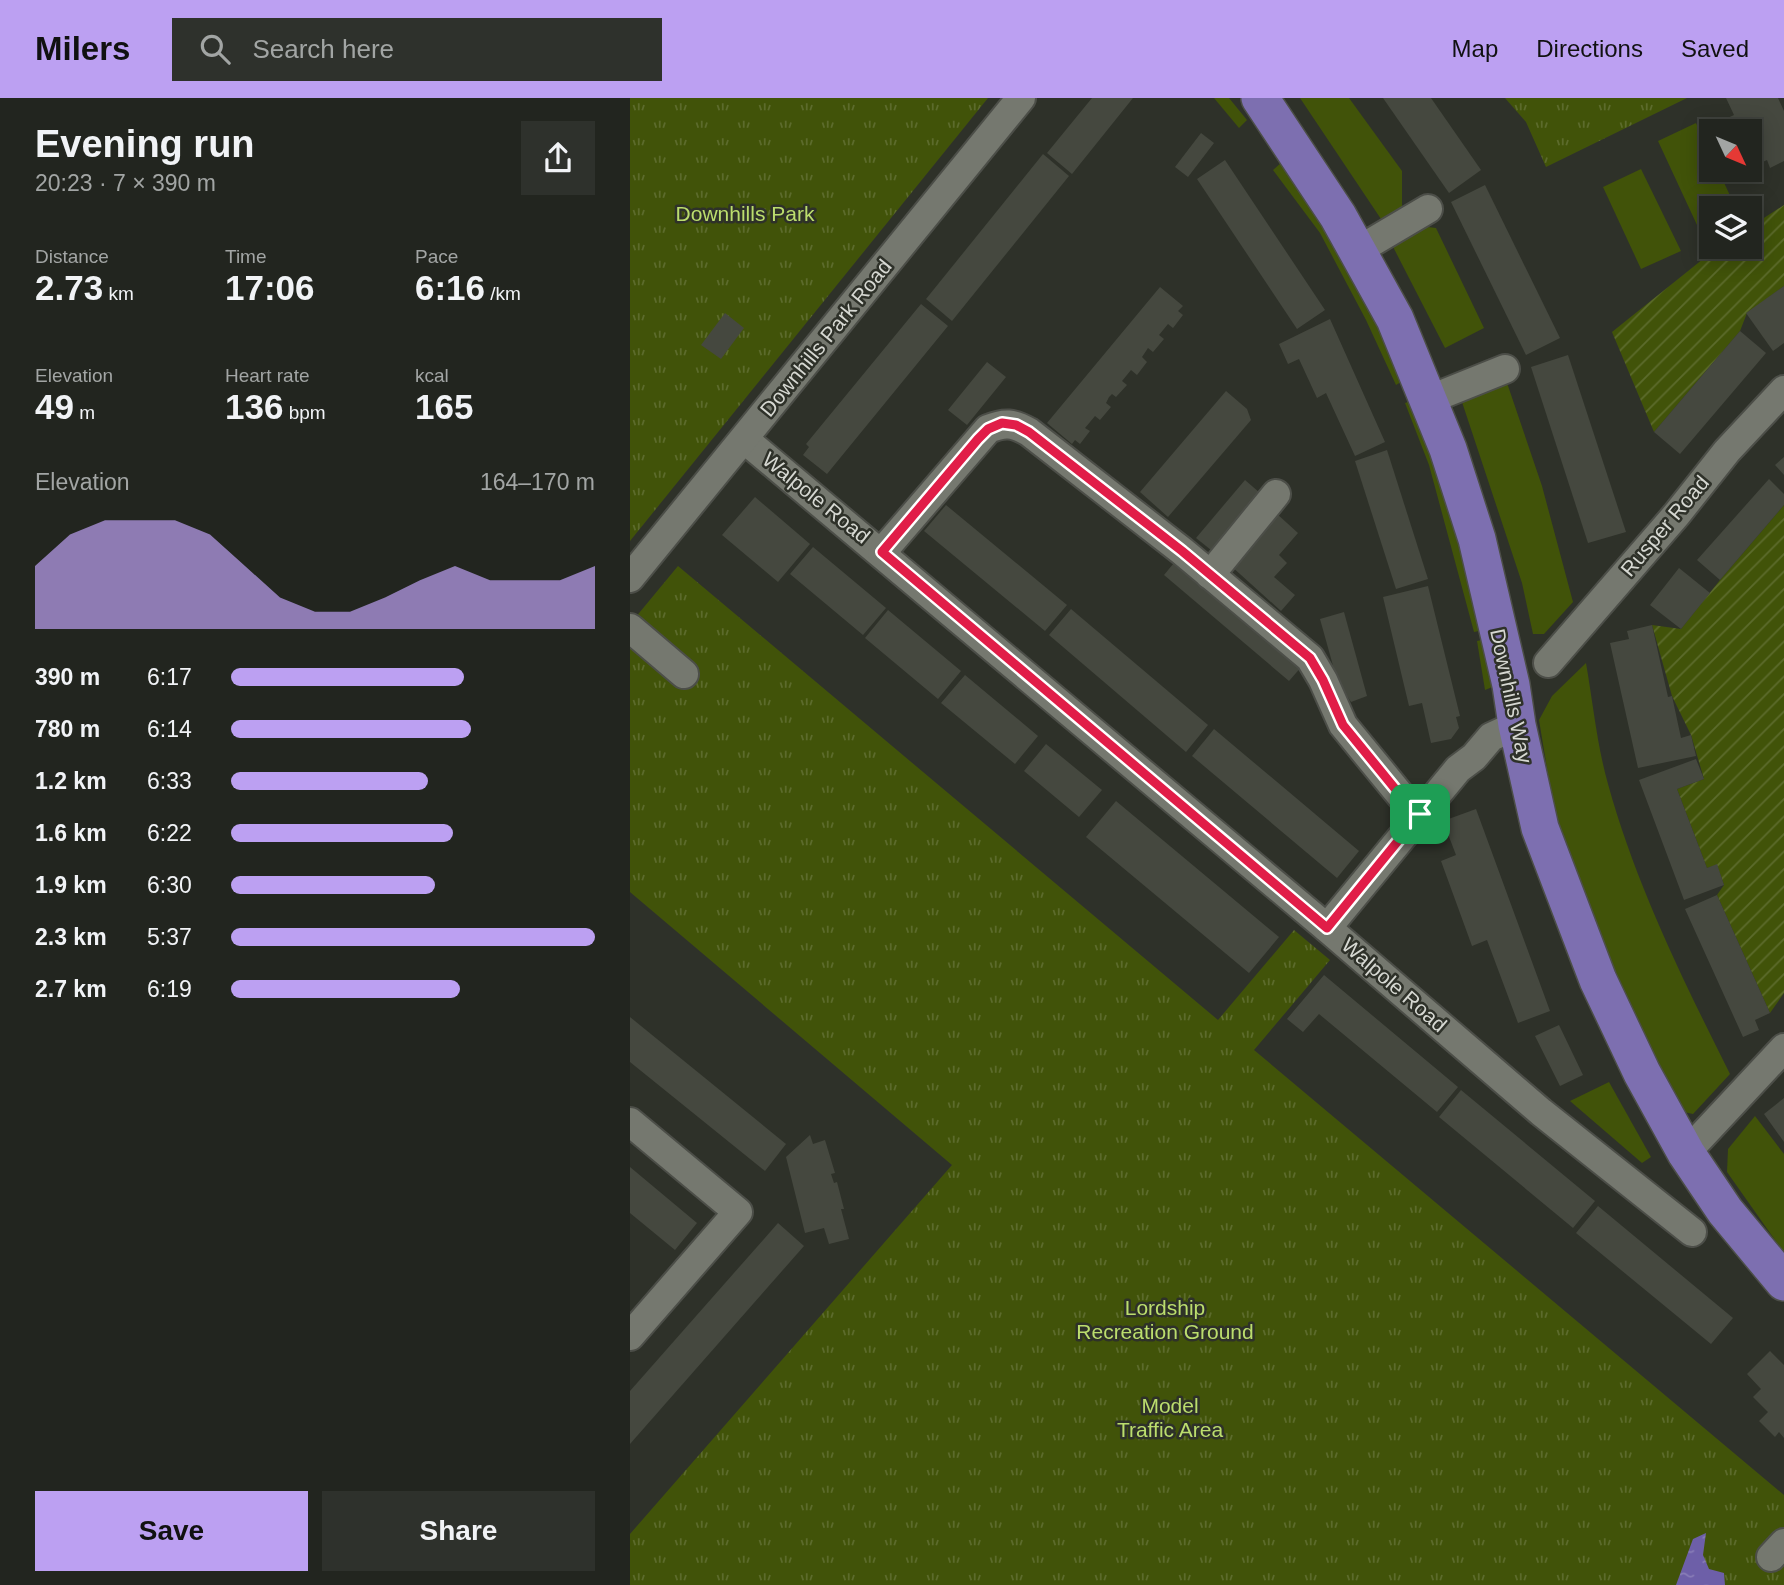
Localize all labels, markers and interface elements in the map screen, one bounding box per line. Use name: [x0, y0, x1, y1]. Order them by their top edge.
search box: [172, 18, 662, 81]
text: Milers: [35, 30, 130, 67]
icon: search: [196, 30, 234, 68]
text: Search here: [252, 34, 394, 64]
text: Map: [1452, 35, 1498, 62]
text: Directions: [1536, 35, 1643, 62]
text: Saved: [1681, 35, 1749, 62]
north arrow: [1699, 119, 1762, 182]
map controls: [1699, 119, 1762, 259]
button: share: [521, 121, 595, 195]
text: Evening run: [35, 123, 255, 165]
text: 20:23 · 7 × 390 m: [35, 170, 216, 196]
button: layers: [1699, 196, 1762, 259]
park label: Downhills Park: [676, 202, 815, 225]
text: Distance: [35, 246, 109, 267]
text: Time: [225, 246, 267, 267]
text: Pace: [415, 246, 458, 267]
street label: Downhills Park Road: [755, 255, 896, 421]
text: 2.73: [35, 268, 103, 307]
text: 17:06: [225, 268, 315, 307]
text: 6:16: [415, 268, 485, 307]
text: km: [103, 283, 134, 304]
text: /km: [485, 283, 521, 304]
text: Elevation: [35, 365, 113, 386]
text: Heart rate: [225, 365, 309, 386]
text: kcal: [415, 365, 449, 386]
text: 49: [35, 387, 74, 426]
text: 136: [225, 387, 283, 426]
text: 165: [415, 387, 473, 426]
text: m: [74, 402, 95, 423]
text: bpm: [283, 402, 326, 423]
street label: Walpole Road: [758, 447, 875, 548]
text: Elevation: [35, 469, 130, 495]
text: 164–170 m: [480, 469, 595, 495]
street label: Rusper Road: [1616, 471, 1713, 580]
street label: Downhills Way: [1486, 627, 1537, 766]
text: 390 m: [35, 664, 100, 690]
text: 6:17: [147, 664, 192, 690]
text: 780 m: [35, 716, 100, 742]
text: 6:14: [147, 716, 192, 742]
text: 1.2 km: [35, 768, 107, 794]
text: 6:33: [147, 768, 192, 794]
pin: [1390, 784, 1450, 844]
icon: arrive: [1401, 795, 1439, 833]
text: 1.6 km: [35, 820, 107, 846]
text: 6:22: [147, 820, 192, 846]
text: 1.9 km: [35, 872, 107, 898]
text: 6:30: [147, 872, 192, 898]
text: 2.3 km: [35, 924, 107, 950]
text: 5:37: [147, 924, 192, 950]
street label: Walpole Road: [1337, 933, 1451, 1036]
text: 2.7 km: [35, 976, 107, 1002]
text: 6:19: [147, 976, 192, 1002]
park label: Lordship Recreation Ground: [1076, 1296, 1254, 1343]
park label: Model Traffic Area: [1117, 1394, 1223, 1441]
button: Save: [35, 1491, 308, 1571]
button: Share: [322, 1491, 595, 1571]

